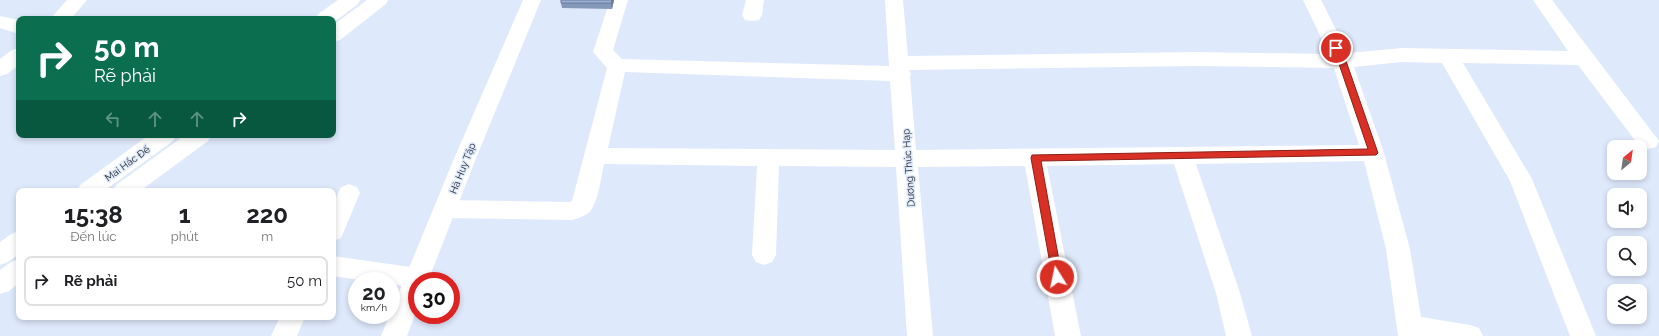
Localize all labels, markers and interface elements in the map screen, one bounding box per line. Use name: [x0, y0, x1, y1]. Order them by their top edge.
text: 50 m: [94, 31, 160, 64]
pin: [1319, 31, 1353, 65]
icon: right: [28, 32, 80, 84]
icon: arrive: [1325, 37, 1347, 59]
text: Rẽ phải: [94, 65, 156, 86]
icon: left: [102, 108, 124, 130]
icon: ahead: [144, 108, 166, 130]
icon: ahead: [186, 108, 208, 130]
icon: right: [228, 108, 250, 130]
street label: Dương Thúc Hạp: [900, 129, 917, 207]
north arrow: [1607, 140, 1647, 180]
map controls: [1607, 140, 1647, 324]
street label: Hà Huy Tập: [447, 141, 478, 195]
street label: Mai Hắc Đế: [103, 143, 152, 183]
button: sound: [1607, 188, 1647, 228]
text: 15:38: [64, 200, 123, 229]
text: 1: [179, 200, 190, 229]
text: 220: [246, 200, 288, 229]
text: Đến lúc: [70, 229, 117, 244]
text: phút: [171, 229, 198, 244]
text: m: [261, 229, 273, 244]
button: search: [1607, 236, 1647, 276]
position arrow: [1036, 256, 1078, 298]
icon: right: [30, 270, 52, 292]
text: Rẽ phải: [64, 272, 117, 290]
text: 50 m: [287, 272, 322, 290]
speed limit sign: 30: [408, 272, 460, 324]
text: 20: [362, 281, 386, 305]
button: layers: [1607, 284, 1647, 324]
text: km/h: [361, 302, 387, 313]

